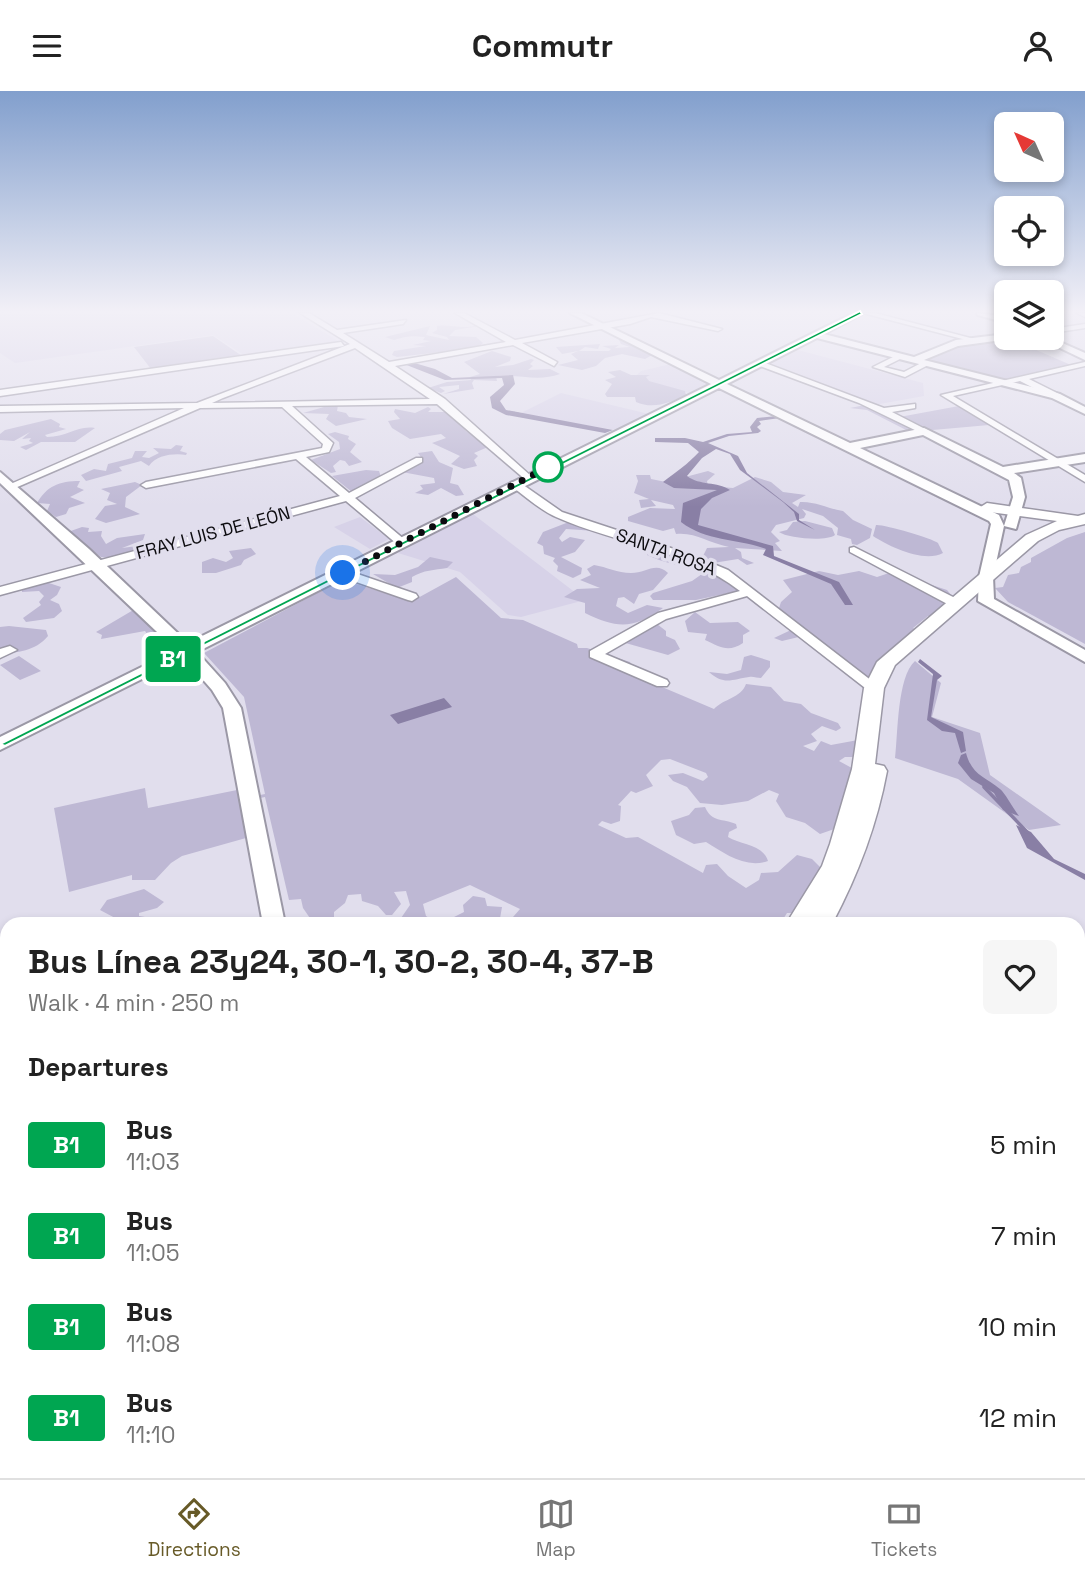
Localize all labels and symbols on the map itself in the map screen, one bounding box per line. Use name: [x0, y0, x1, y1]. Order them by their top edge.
north arrow: [994, 112, 1064, 182]
unlabelled marker: [533, 452, 563, 482]
street label: FRAY LUIS DE LEÓN: [133, 501, 292, 564]
street label: SANTA ROSA: [613, 523, 719, 580]
your location: [325, 555, 360, 590]
line badge: B1: [142, 636, 204, 682]

